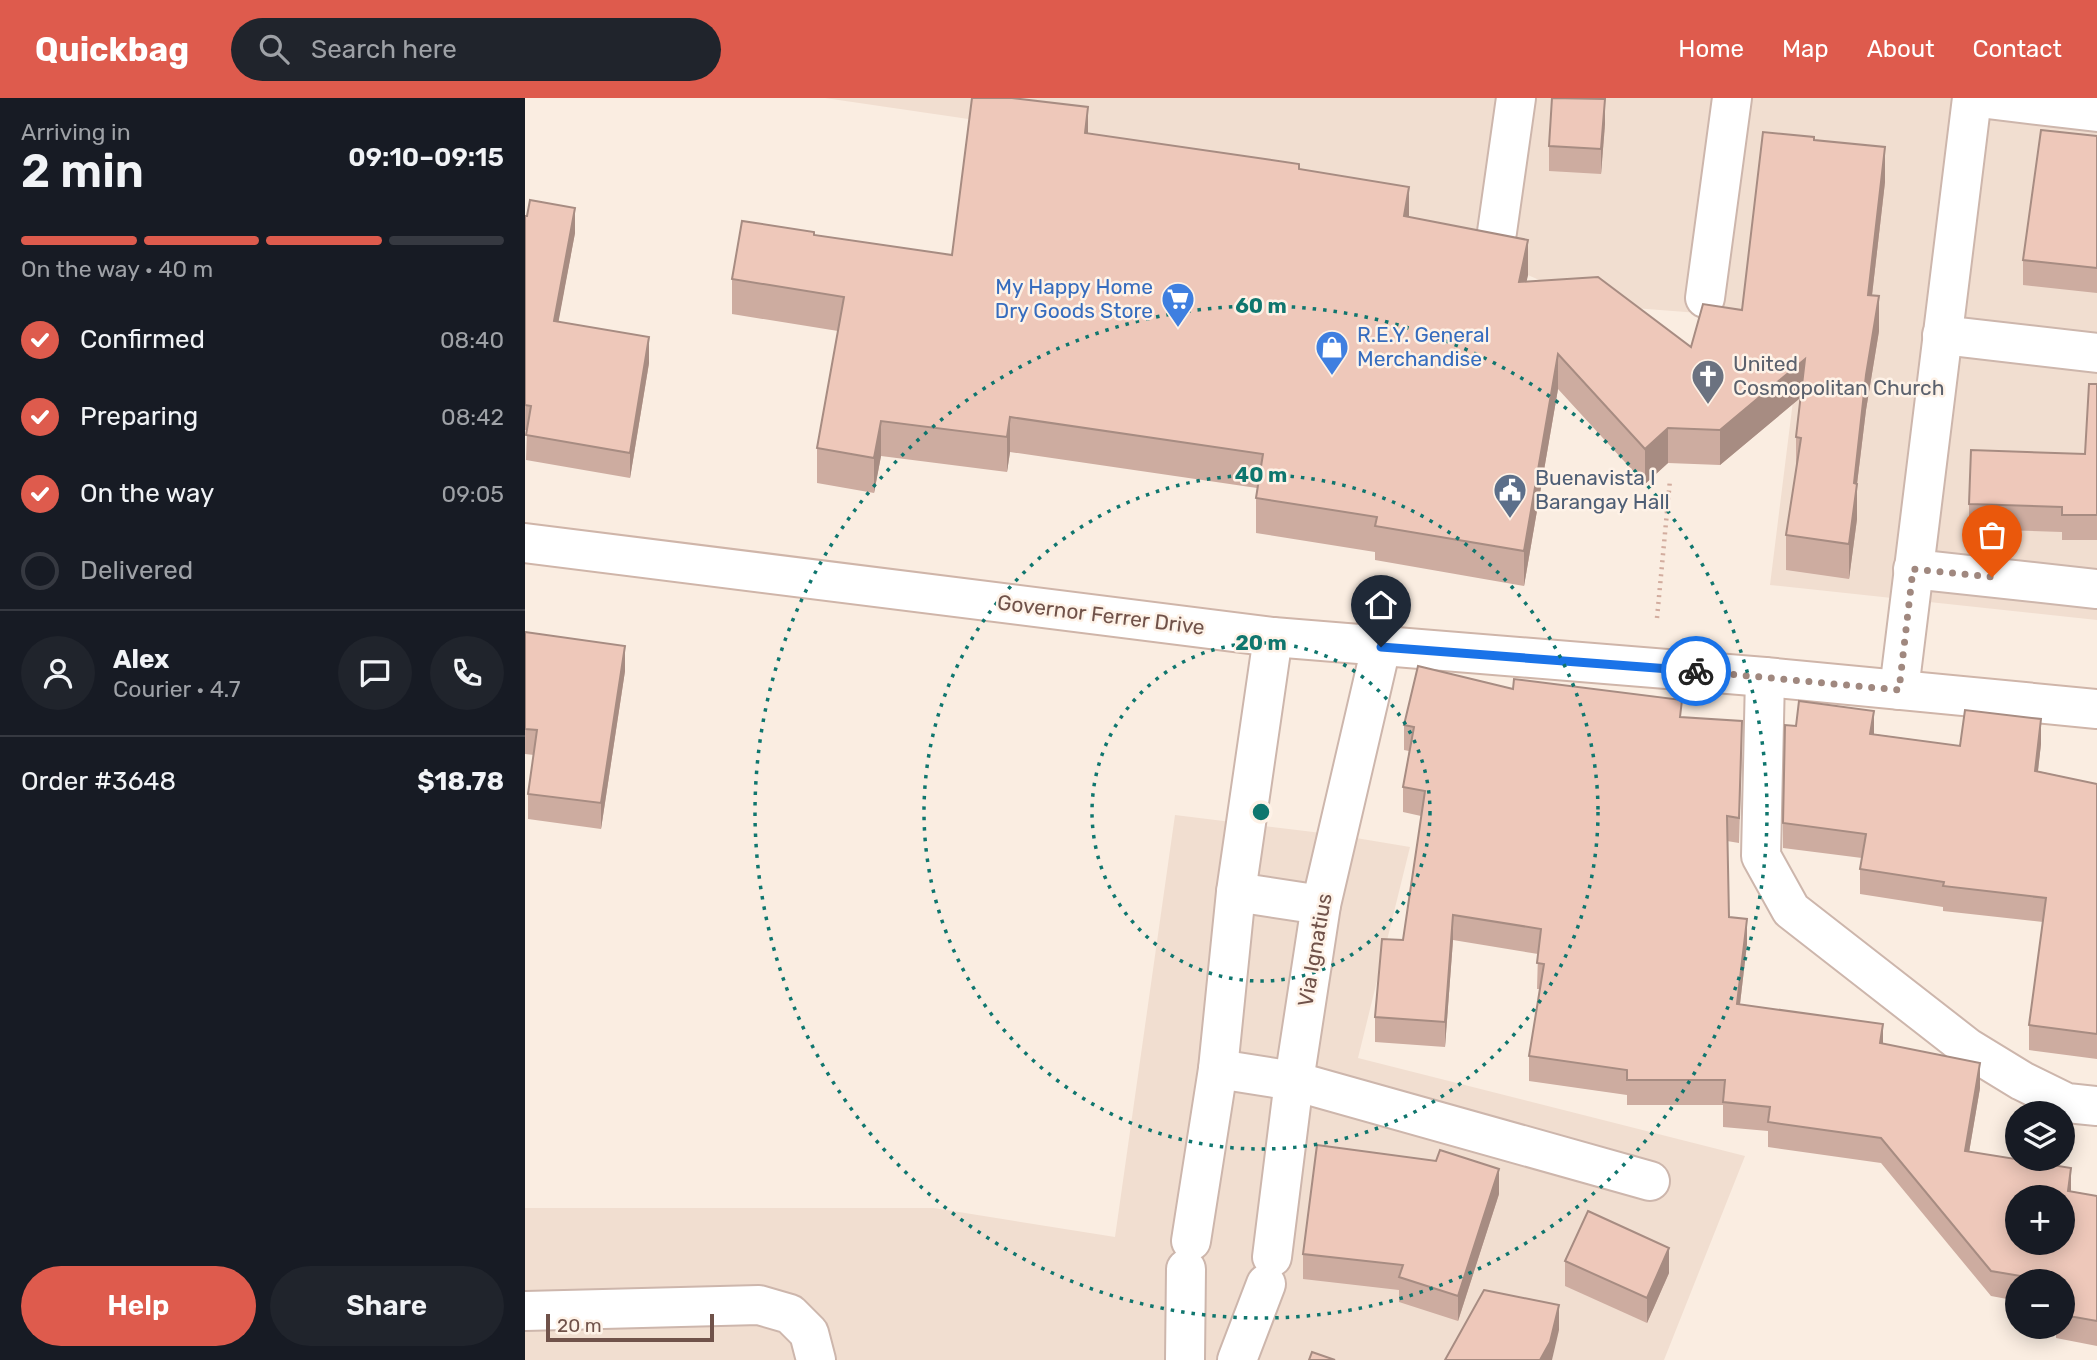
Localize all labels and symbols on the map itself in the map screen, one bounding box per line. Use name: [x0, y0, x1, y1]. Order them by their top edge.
place label: My Happy Home Dry Goods Store: [995, 274, 1153, 323]
supermarket icon: My Happy Home Dry Goods Store: [1159, 280, 1197, 329]
text: 60 m: [1235, 293, 1287, 318]
place label: R.E.Y. General Merchandise: [1357, 322, 1490, 371]
shop icon: R.E.Y. General Merchandise: [1313, 328, 1351, 377]
place label: United Cosmopolitan Church: [1733, 351, 1944, 400]
church icon: United Cosmopolitan Church: [1689, 357, 1727, 406]
text: 40 m: [1235, 462, 1287, 487]
place label: Buenavista I Barangay Hall: [1535, 465, 1670, 514]
public building icon: Buenavista I Barangay Hall: [1491, 471, 1529, 520]
pin: [1962, 505, 2022, 577]
pin: [1351, 575, 1411, 647]
street label: Governor Ferrer Drive: [996, 589, 1206, 640]
text: 20 m: [1235, 630, 1287, 655]
courier: [1661, 636, 1731, 706]
centre of rings: [1249, 800, 1273, 824]
street label: Via Ignatius: [1292, 891, 1337, 1009]
scale bar: [546, 1311, 714, 1343]

